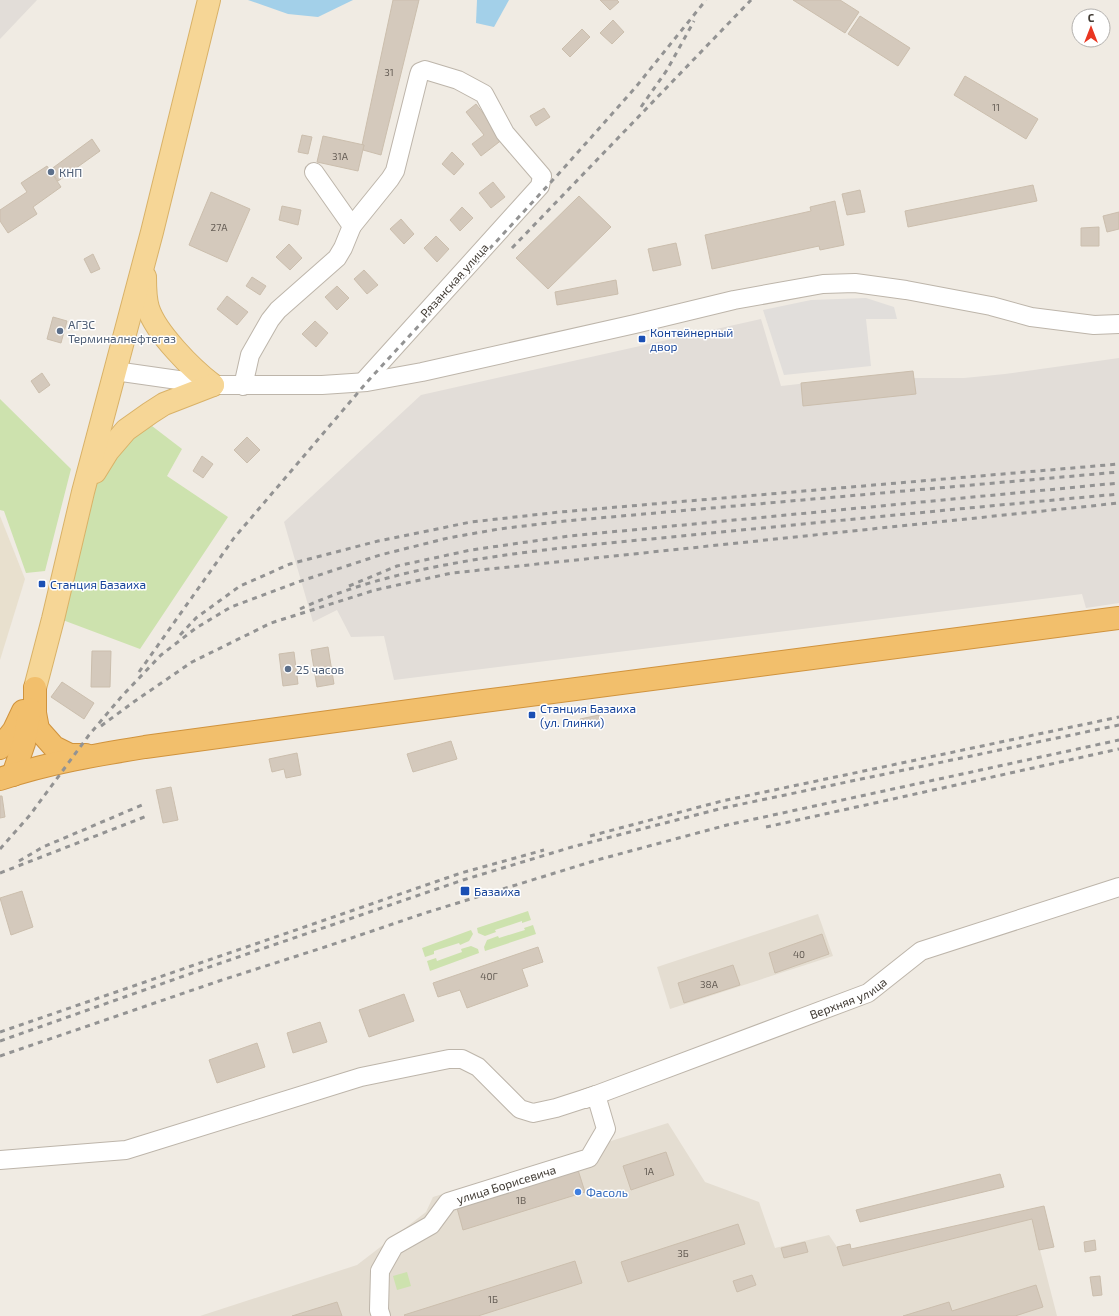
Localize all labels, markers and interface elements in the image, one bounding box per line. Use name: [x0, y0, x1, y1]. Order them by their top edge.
north arrow: [1071, 8, 1111, 48]
text: С: [1088, 11, 1095, 24]
house number: 31: [384, 66, 394, 78]
house number: 11: [992, 101, 1000, 113]
house number: 31А: [332, 150, 349, 162]
place label: КНП: [59, 165, 82, 179]
marker: КНП: [46, 167, 56, 177]
house number: 27А: [211, 221, 228, 233]
street label: Рязанская улица: [417, 240, 492, 321]
place label: АГЗС Терминалнефтегаз: [68, 317, 176, 345]
place label: Контейнерный двор: [650, 325, 733, 353]
marker: АГЗС Терминалнефтегаз: [55, 326, 65, 336]
marker: Контейнерный двор: [637, 334, 647, 344]
place label: Станция Базаиха: [50, 577, 146, 591]
marker: Станция Базаиха: [37, 579, 47, 589]
place label: 25 часов: [296, 662, 344, 676]
marker: 25 часов: [283, 664, 293, 674]
place label: Станция Базаиха (ул. Глинки): [540, 701, 636, 730]
marker: Станция Базаиха (ул. Глинки): [527, 710, 537, 720]
place label: Базаиха: [474, 884, 520, 898]
marker: Базаиха: [459, 885, 471, 897]
house number: 40: [793, 948, 805, 960]
house number: 40Г: [480, 970, 498, 982]
street label: Верхняя улица: [807, 974, 889, 1021]
house number: 38А: [700, 978, 719, 990]
street label: улица Борисевича: [455, 1162, 558, 1207]
house number: 1А: [644, 1165, 655, 1177]
place label: Фасоль: [586, 1185, 628, 1199]
marker: Фасоль: [573, 1187, 583, 1197]
house number: 1В: [516, 1194, 526, 1206]
house number: 3Б: [677, 1247, 689, 1259]
house number: 1Б: [488, 1293, 498, 1305]

